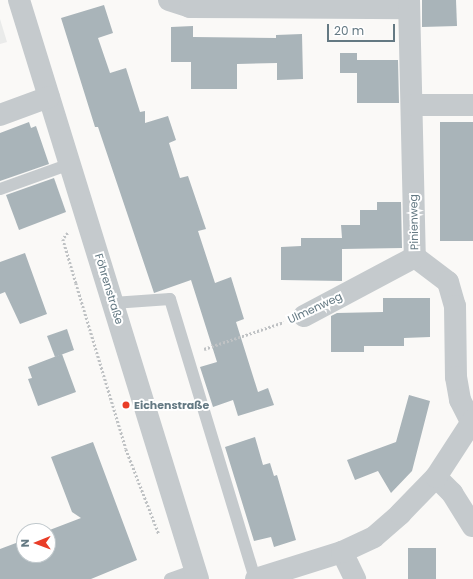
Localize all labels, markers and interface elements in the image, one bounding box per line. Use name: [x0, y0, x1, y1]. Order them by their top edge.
scale bar: [329, 16, 397, 42]
text: 20 m: [334, 22, 364, 39]
street label: Pinienweg: [407, 194, 421, 250]
street label: Föhrenstraße: [92, 252, 126, 326]
street label: Ulmenweg: [286, 290, 344, 326]
place label: Eichenstraße: [134, 398, 209, 412]
marker: Eichenstraße: [121, 400, 131, 410]
north arrow: [16, 523, 56, 563]
text: N: [17, 539, 33, 547]

